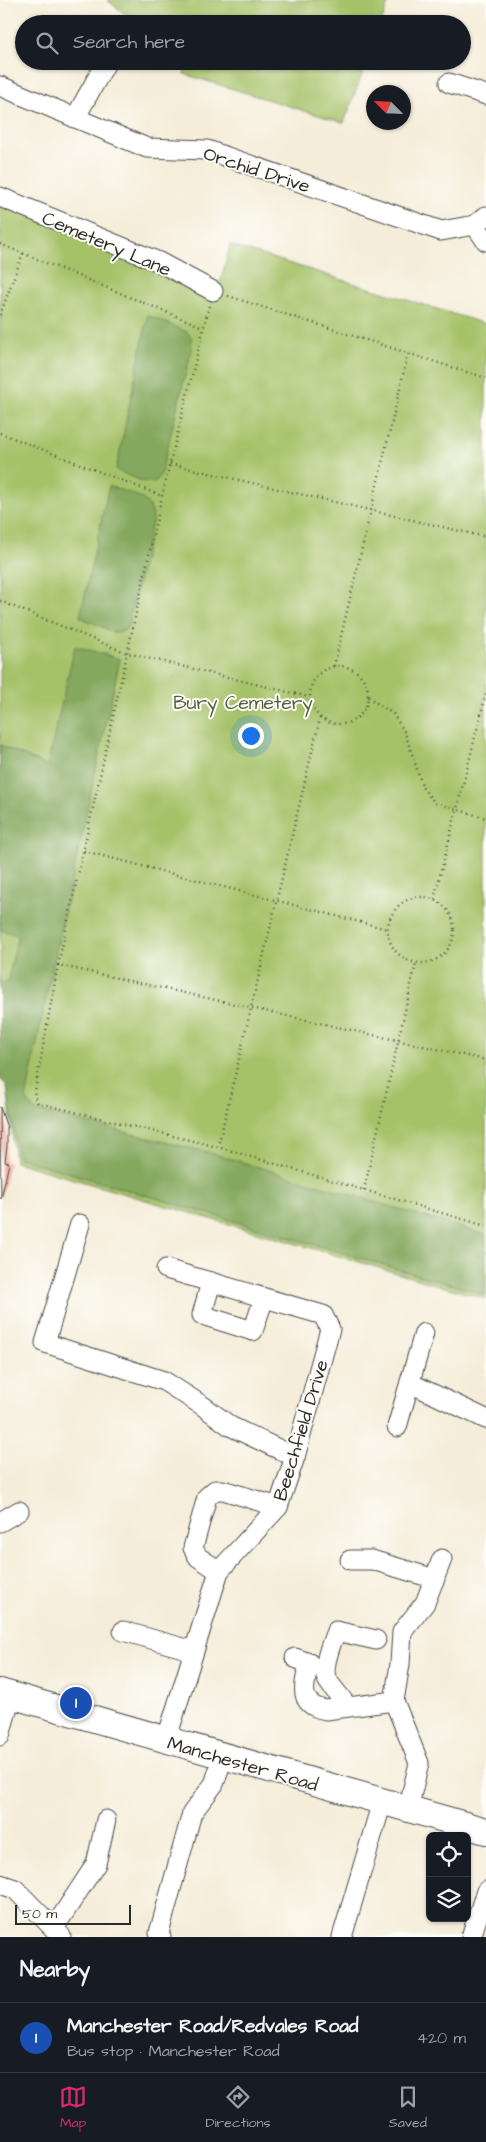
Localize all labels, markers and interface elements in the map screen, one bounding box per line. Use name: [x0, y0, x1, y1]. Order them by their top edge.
search box: [15, 15, 471, 70]
icon: search: [33, 29, 61, 57]
text: Search here: [73, 29, 185, 56]
north arrow: [366, 85, 411, 130]
street label: Orchid Drive: [200, 140, 313, 200]
street label: Cemetery Lane: [37, 205, 175, 285]
park label: Bury Cemetery: [173, 690, 313, 718]
your location: [238, 723, 264, 749]
street label: Beechfield Drive: [267, 1357, 336, 1504]
pin: 1: [60, 1684, 92, 1722]
street label: Manchester Road: [164, 1730, 321, 1799]
map controls: [426, 1832, 471, 1922]
button: locate: [426, 1832, 471, 1877]
button: layers: [426, 1877, 471, 1922]
scale bar: [15, 1902, 131, 1925]
text: 50 m: [22, 1904, 57, 1924]
text: Nearby: [20, 1955, 90, 1984]
text: Manchester Road/Redvales Road: [67, 2013, 359, 2040]
text: 1: [35, 2027, 37, 2049]
text: 420 m: [417, 2027, 466, 2049]
text: Bus stop · Manchester Road: [67, 2040, 280, 2062]
tab: Map: [59, 2083, 87, 2133]
tab: Directions: [205, 2083, 270, 2133]
tab: Saved: [389, 2083, 427, 2133]

